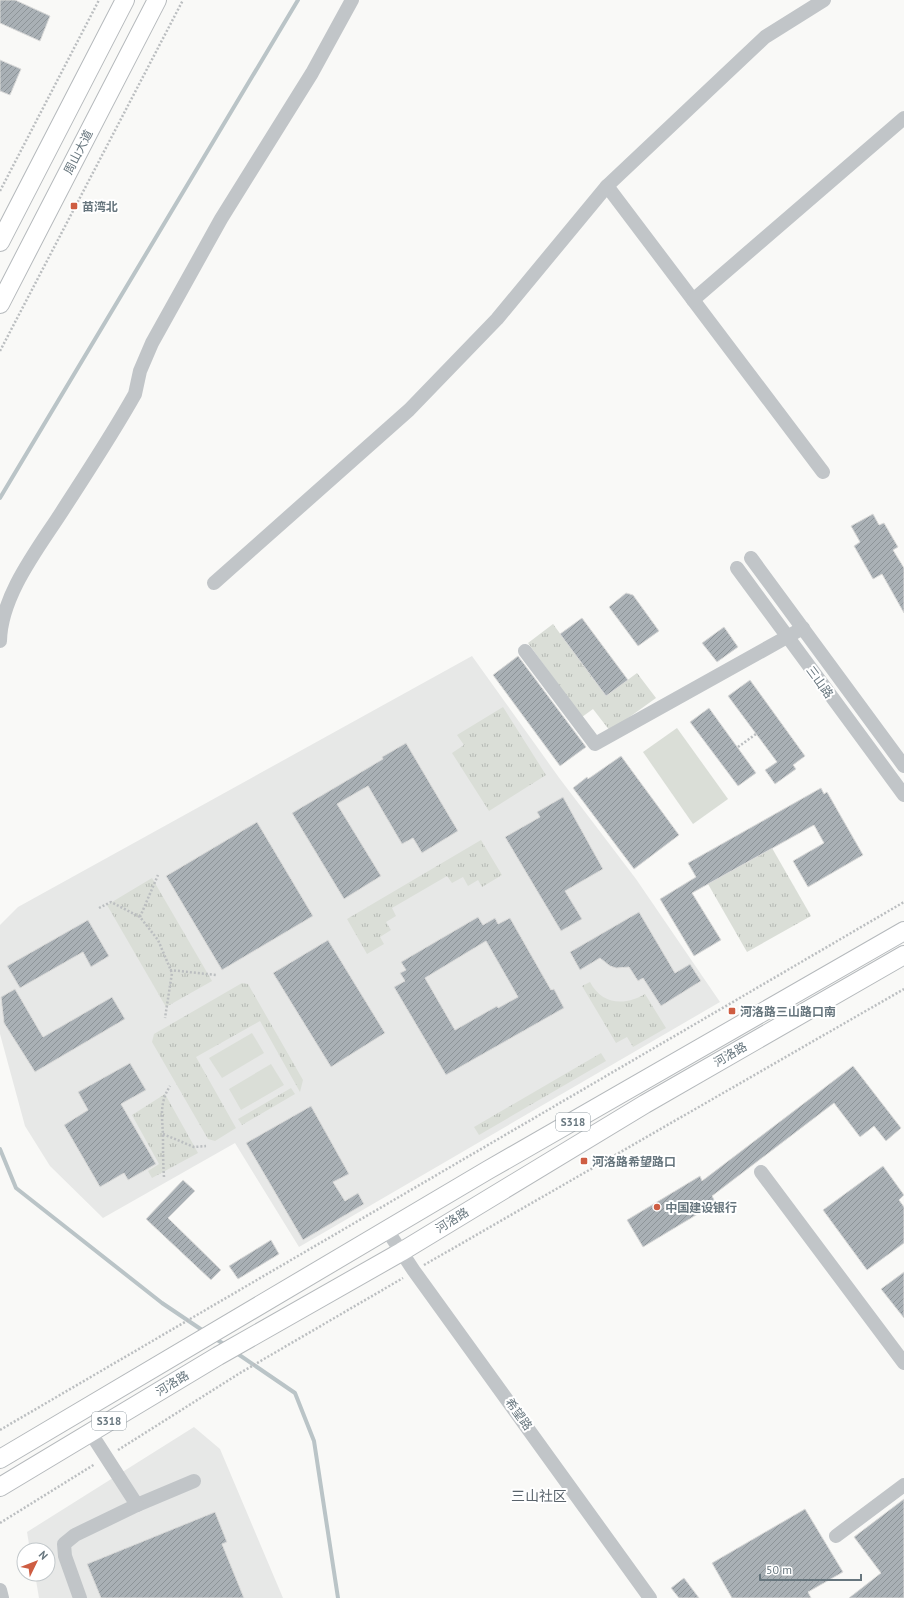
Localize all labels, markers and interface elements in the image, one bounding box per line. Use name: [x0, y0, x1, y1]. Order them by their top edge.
street label: 周山大道: [60, 127, 96, 177]
place label: 苗湾北: [82, 199, 118, 214]
marker: 苗湾北: [69, 201, 79, 211]
street label: 三山路: [803, 663, 837, 701]
place label: 河洛路三山路口南: [740, 1004, 836, 1019]
marker: 河洛路三山路口南: [727, 1006, 737, 1016]
street label: 河洛路: [711, 1039, 749, 1069]
road number: S318: [556, 1113, 590, 1131]
place label: 河洛路希望路口: [592, 1154, 676, 1169]
marker: 河洛路希望路口: [579, 1156, 589, 1166]
place label: 中国建设银行: [665, 1200, 737, 1215]
marker: 中国建设银行: [652, 1202, 662, 1212]
street label: 河洛路: [433, 1204, 471, 1236]
street label: 河洛路: [153, 1367, 191, 1399]
street label: 希望路: [502, 1395, 536, 1433]
road number: S318: [92, 1412, 126, 1430]
district label: 三山社区: [511, 1487, 567, 1505]
north arrow: [16, 1542, 56, 1582]
text: N: [36, 1548, 51, 1563]
scale bar: [760, 1556, 861, 1582]
text: 50 m: [766, 1562, 792, 1577]

